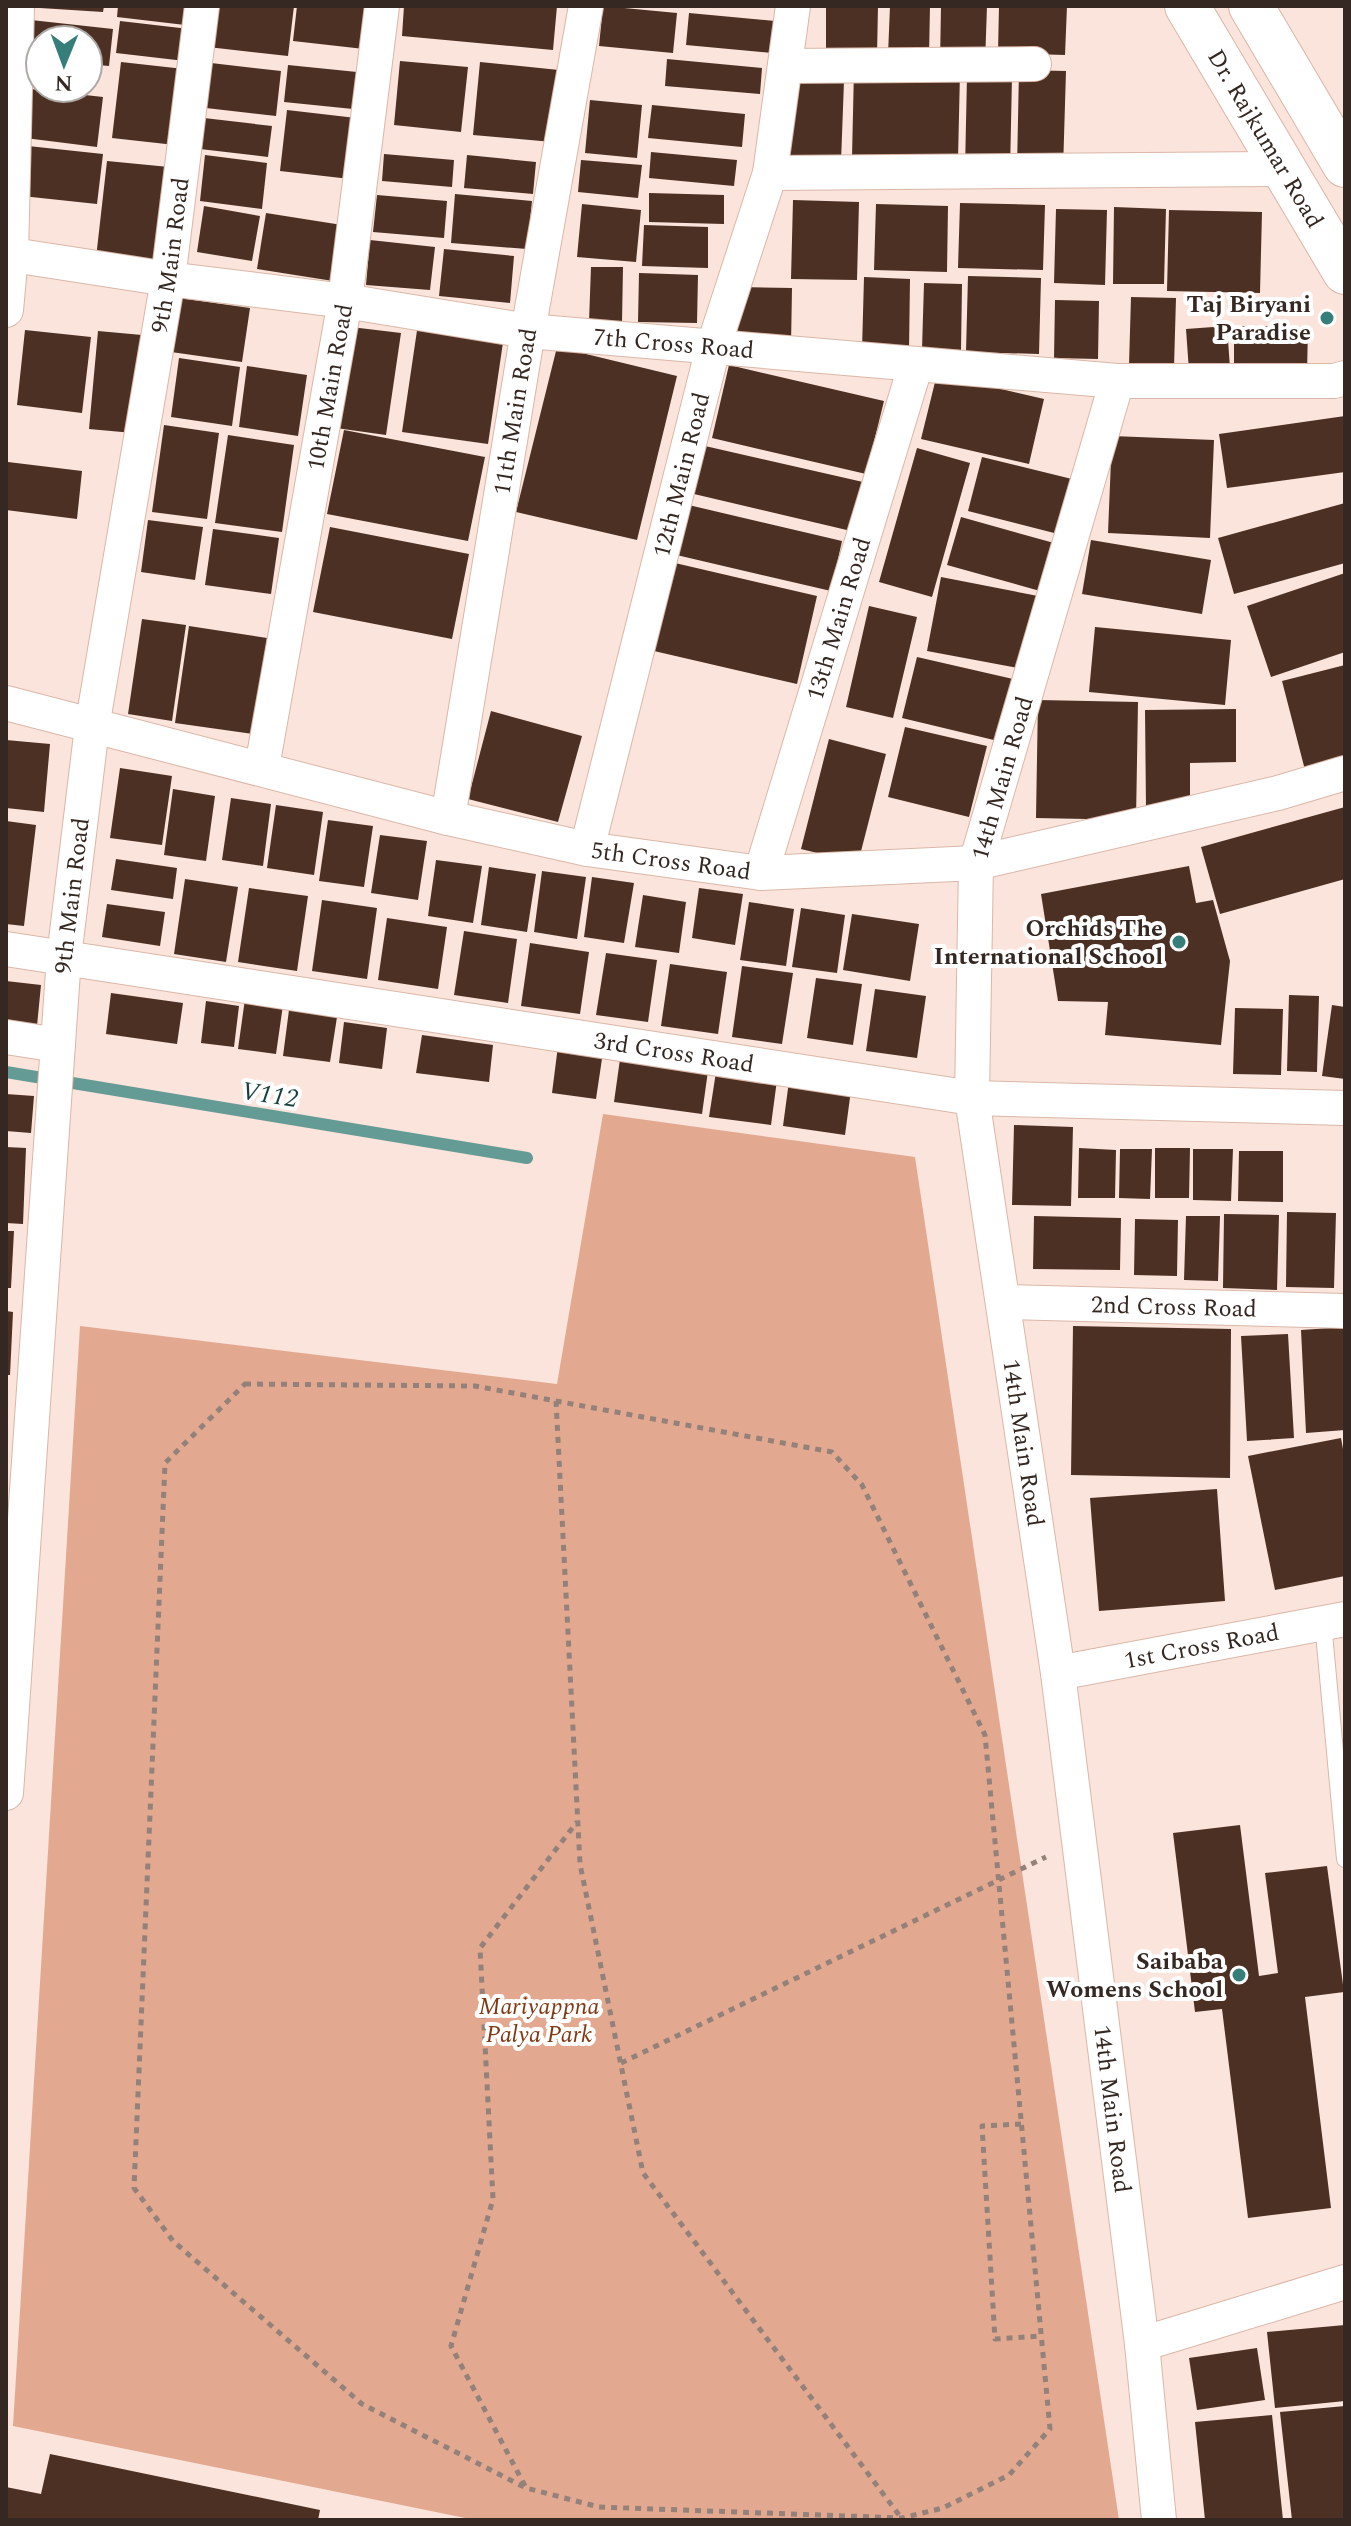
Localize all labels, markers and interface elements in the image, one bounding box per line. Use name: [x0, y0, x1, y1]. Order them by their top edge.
north arrow: [24, 24, 104, 104]
street label: Dr. Rajkumar Road: [1197, 42, 1332, 235]
text: N: [54, 66, 73, 99]
street label: 9th Main Road: [142, 175, 200, 336]
place label: Taj Biryani Paradise: [1187, 287, 1311, 351]
street label: 10th Main Road: [298, 301, 363, 473]
marker: Taj Biryani Paradise: [1318, 309, 1336, 327]
street label: 7th Cross Road: [592, 320, 755, 369]
street label: 11th Main Road: [484, 325, 547, 498]
street label: 12th Main Road: [644, 389, 720, 561]
street label: 13th Main Road: [798, 533, 881, 705]
street label: 14th Main Road: [962, 692, 1044, 864]
street label: 9th Main Road: [46, 816, 100, 975]
street label: 5th Cross Road: [589, 833, 753, 890]
place label: Orchids The International School: [934, 911, 1163, 975]
marker: Orchids The International School: [1170, 933, 1188, 951]
street label: 3rd Cross Road: [591, 1023, 757, 1083]
water label: V112: [238, 1071, 301, 1119]
street label: 2nd Cross Road: [1090, 1287, 1257, 1328]
street label: 14th Main Road: [992, 1357, 1053, 1529]
street label: 1st Cross Road: [1121, 1615, 1282, 1679]
place label: Saibaba Womens School: [1046, 1944, 1224, 2008]
marker: Saibaba Womens School: [1230, 1966, 1248, 1984]
park label: Mariyappna Palya Park: [479, 1989, 599, 2053]
street label: 14th Main Road: [1083, 2023, 1140, 2195]

